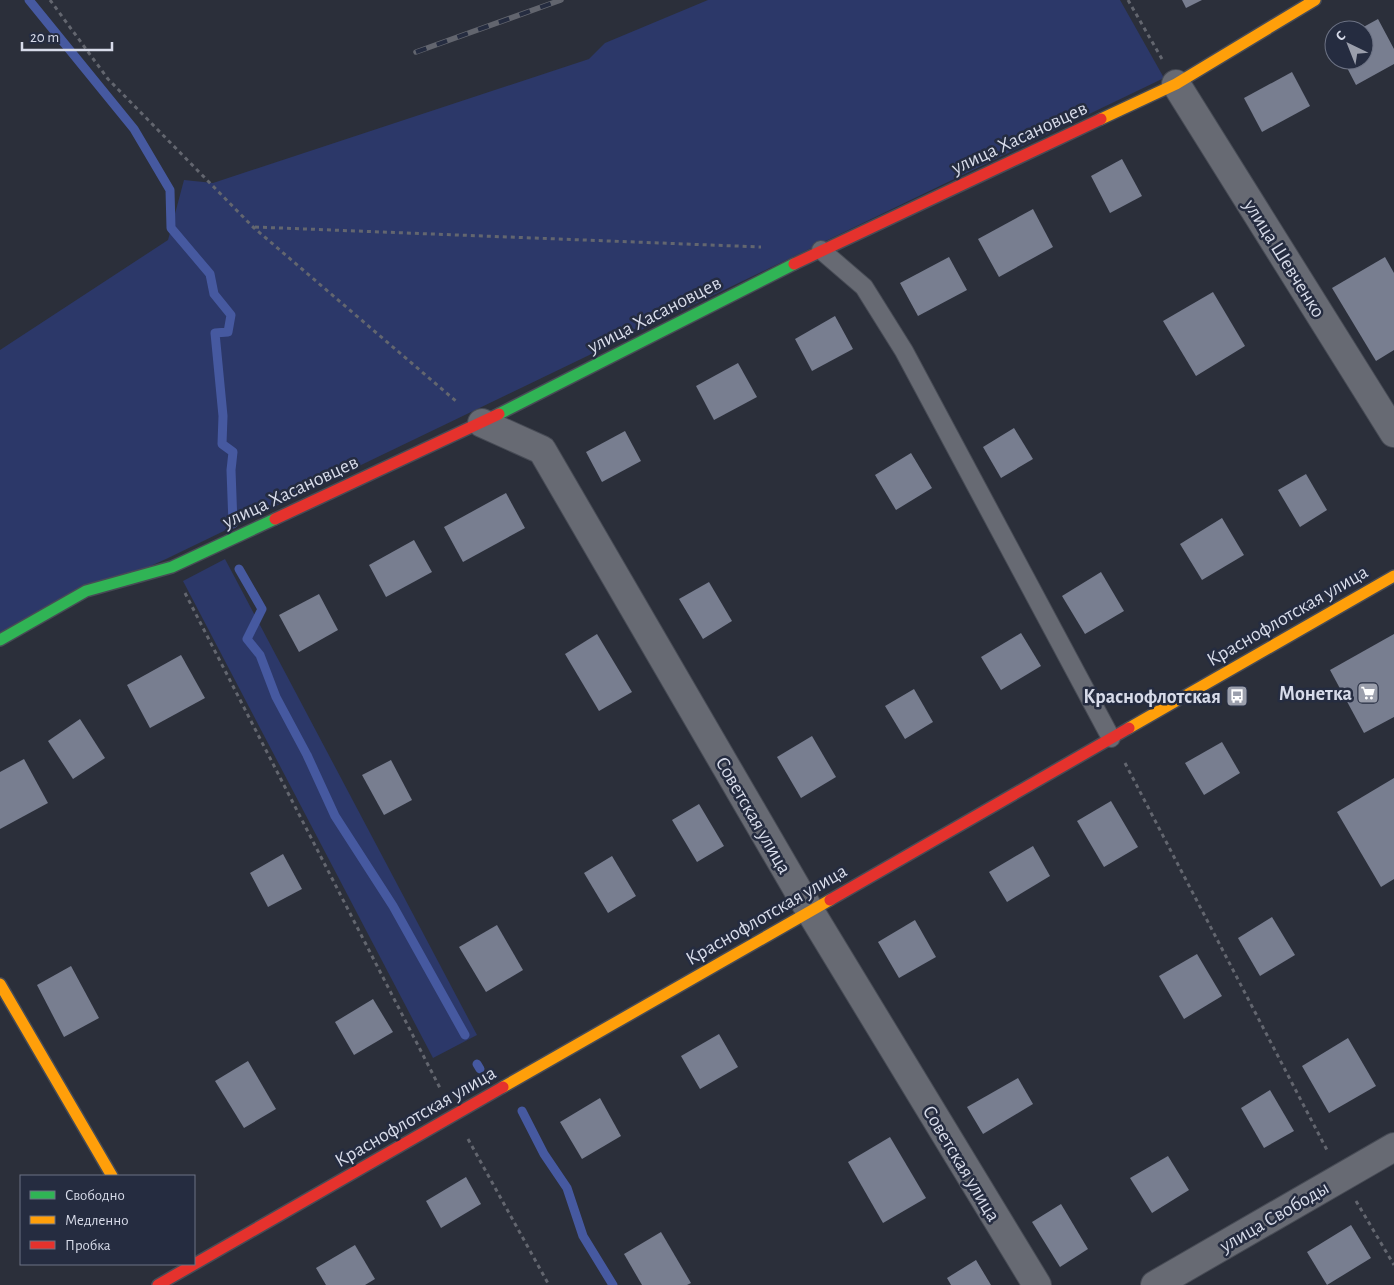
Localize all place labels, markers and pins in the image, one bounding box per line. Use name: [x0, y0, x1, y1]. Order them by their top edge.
supermarket icon: Монетка: [1356, 681, 1380, 705]
bus stop icon: Краснофлотская: [1225, 684, 1249, 708]
place label: Монетка: [1279, 684, 1353, 704]
place label: Краснофлотская: [1083, 687, 1221, 707]

